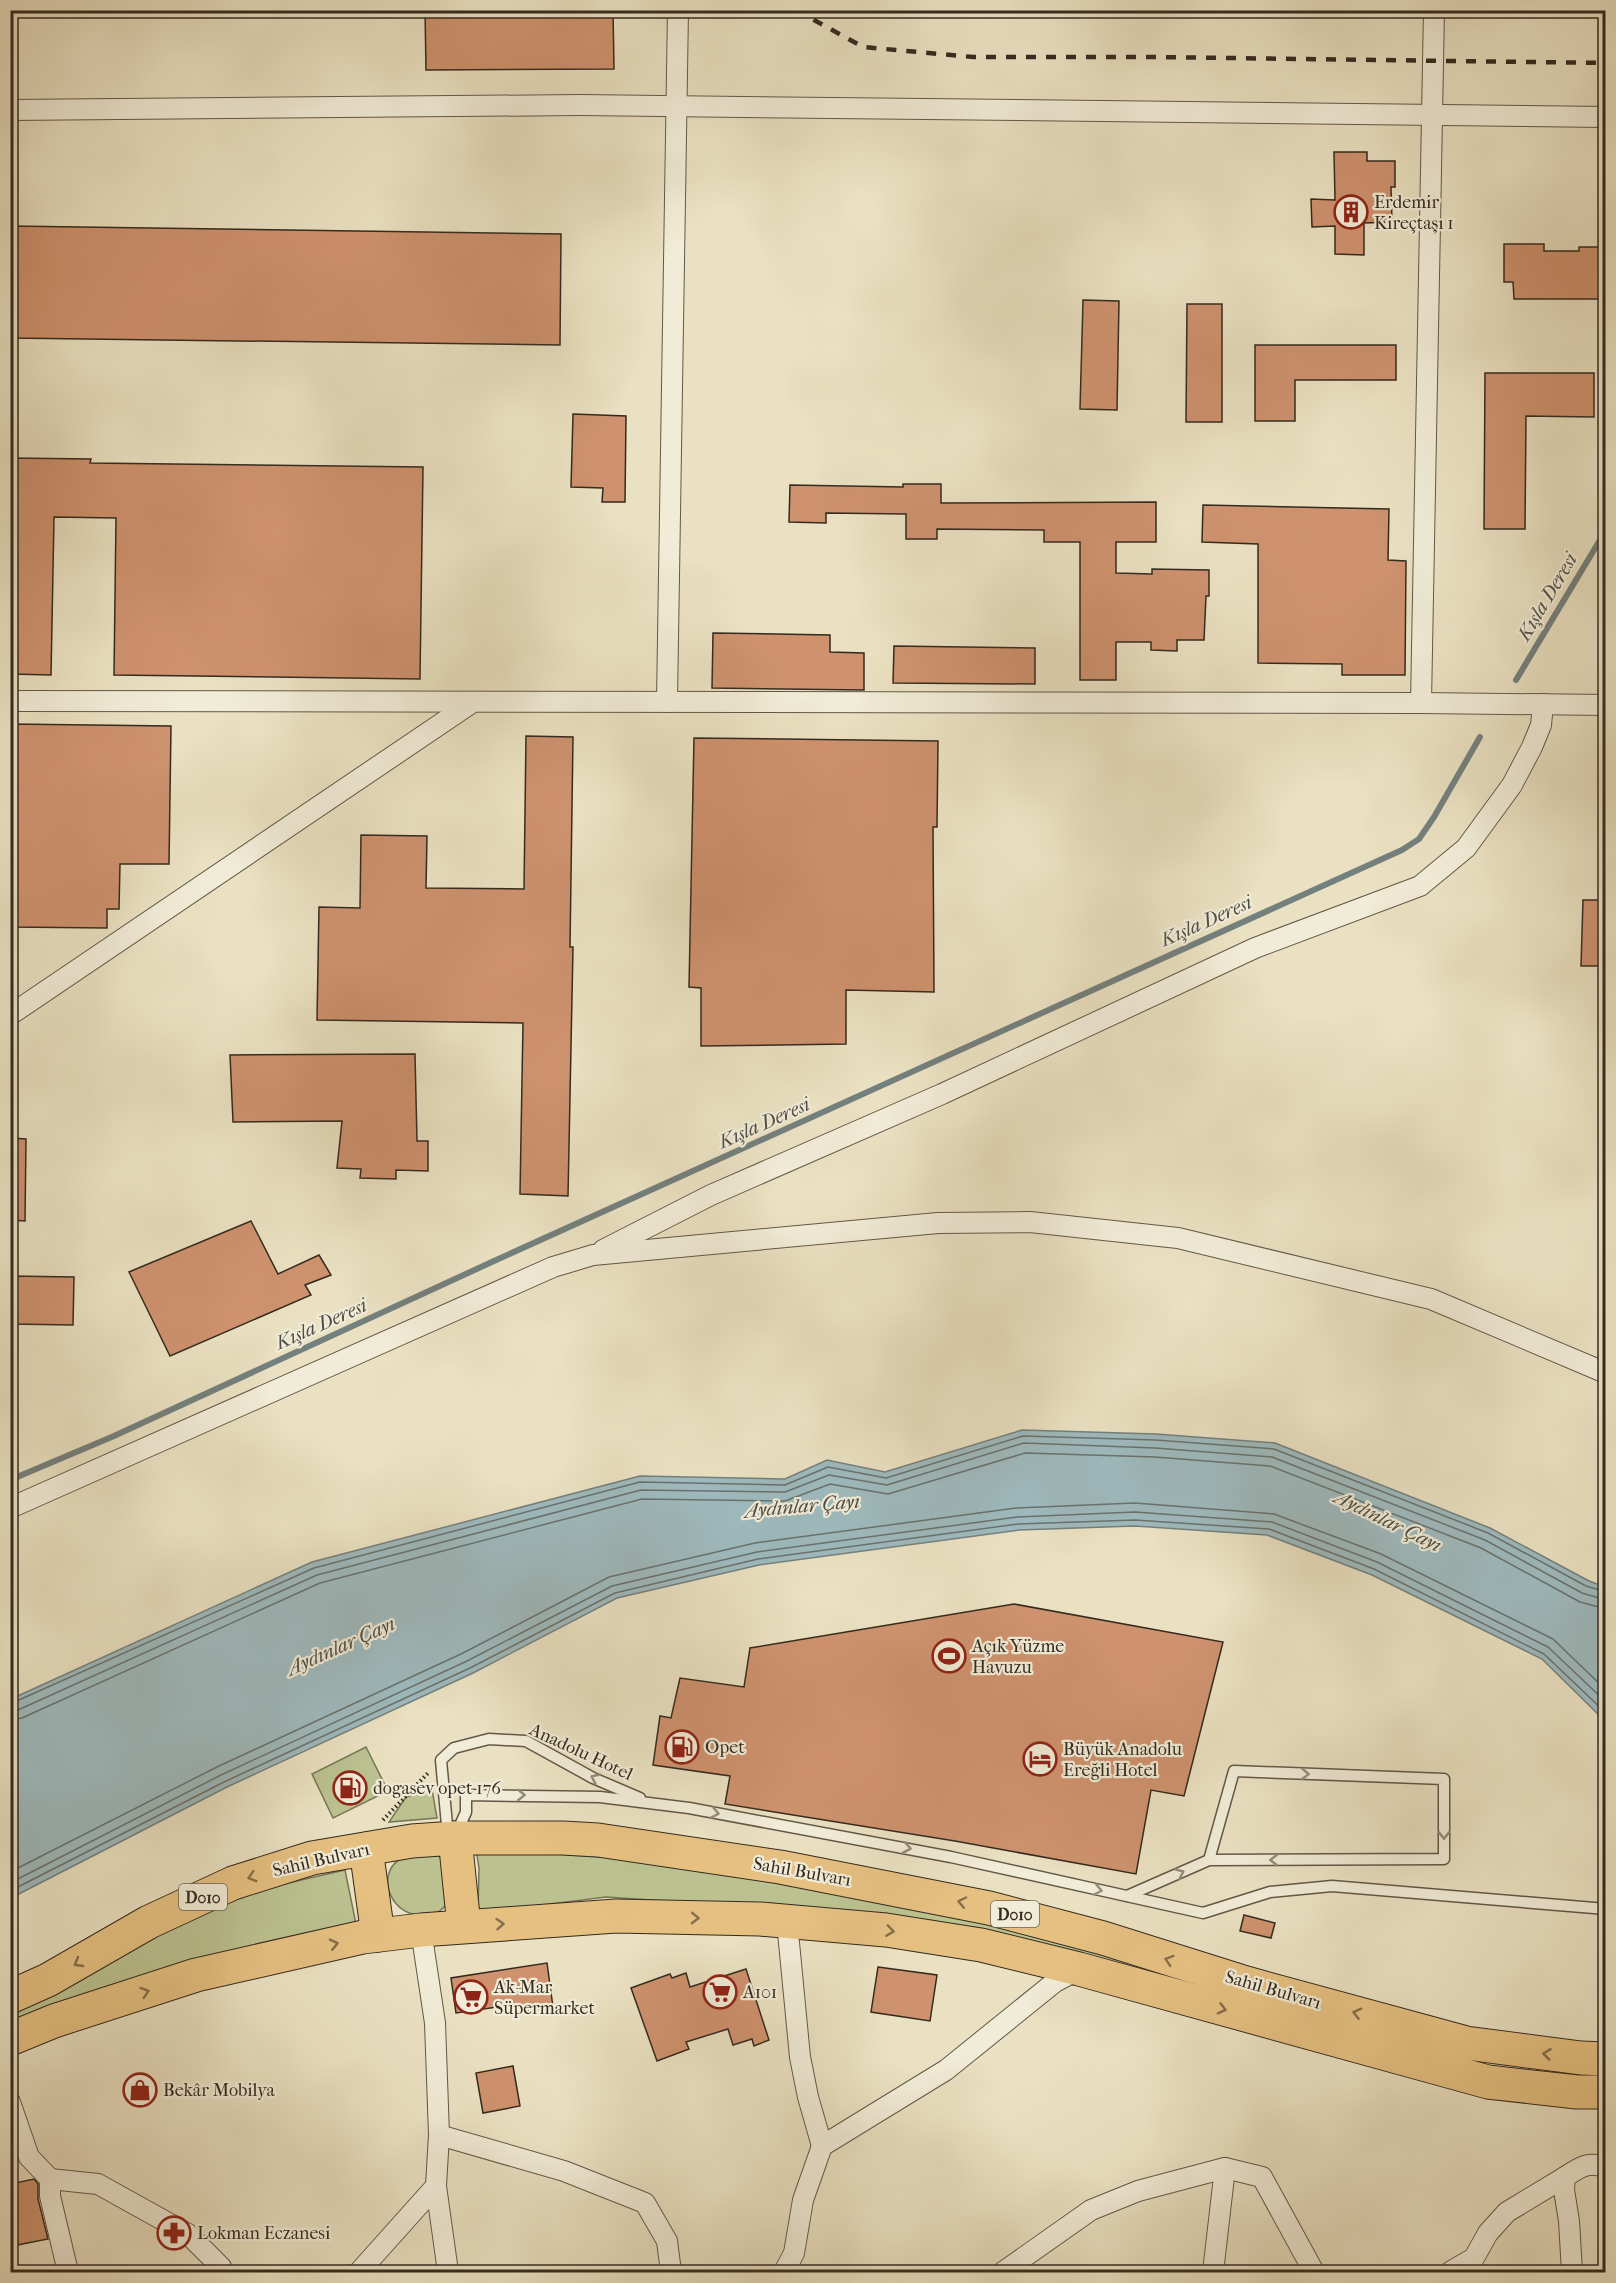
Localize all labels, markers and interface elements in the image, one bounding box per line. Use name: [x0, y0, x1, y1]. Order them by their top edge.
place label: Erdemir Kireçtaşı 1: [1374, 192, 1454, 234]
building icon: Erdemir Kireçtaşı 1: [1333, 194, 1369, 230]
water label: Kışla Deresi: [1511, 548, 1583, 647]
water label: Kışla Deresi: [1155, 890, 1257, 952]
water label: Kışla Deresi: [713, 1092, 815, 1154]
water label: Kışla Deresi: [270, 1293, 372, 1355]
water label: Aydınlar Çayı: [1328, 1484, 1445, 1557]
water label: Aydınlar Çayı: [740, 1489, 861, 1523]
water label: Aydınlar Çayı: [281, 1612, 399, 1681]
place label: Açık Yüzme Havuzu: [971, 1636, 1064, 1678]
sports icon: Açık Yüzme Havuzu: [931, 1638, 967, 1674]
street label: Anadolu Hotel: [525, 1719, 636, 1785]
fuel station icon: Opet: [664, 1729, 700, 1765]
place label: Opet: [705, 1737, 745, 1758]
place label: Büyük Anadolu Ereğli Hotel: [1063, 1739, 1182, 1781]
hotel icon: Büyük Anadolu Ereğli Hotel: [1022, 1741, 1058, 1777]
one-way arrow: [1300, 1767, 1309, 1780]
fuel station icon: dogasev opet 176: [332, 1770, 368, 1806]
one-way arrow: [591, 1774, 602, 1786]
place label: dogasev opet 176: [373, 1778, 501, 1799]
one-way arrow: [517, 1789, 526, 1801]
one-way arrow: [710, 1806, 720, 1819]
one-way arrow: [1438, 1830, 1450, 1839]
street label: Sahil Bulvarı: [271, 1839, 372, 1881]
one-way arrow: [902, 1842, 912, 1854]
street label: Sahil Bulvarı: [752, 1853, 853, 1891]
one-way arrow: [1269, 1854, 1278, 1866]
one-way arrow: [1174, 1868, 1185, 1880]
one-way arrow: [247, 1870, 258, 1882]
one-way arrow: [1092, 1882, 1102, 1895]
road number: D010: [179, 1884, 227, 1910]
one-way arrow: [957, 1896, 967, 1909]
road number: D010: [991, 1901, 1039, 1927]
one-way arrow: [691, 1912, 700, 1924]
one-way arrow: [496, 1917, 505, 1930]
one-way arrow: [885, 1925, 894, 1937]
one-way arrow: [329, 1938, 339, 1951]
one-way arrow: [1165, 1955, 1175, 1967]
one-way arrow: [74, 1956, 84, 1967]
street label: Sahil Bulvarı: [1223, 1966, 1324, 2014]
supermarket icon: A101: [702, 1974, 738, 2010]
place label: Ak-Mar Süpermarket: [493, 1977, 595, 2019]
supermarket icon: Ak-Mar Süpermarket: [453, 1979, 489, 2015]
place label: A101: [742, 1982, 777, 2003]
one-way arrow: [139, 1987, 150, 1999]
one-way arrow: [1216, 2002, 1227, 2014]
one-way arrow: [1352, 2008, 1362, 2021]
one-way arrow: [1543, 2048, 1552, 2060]
shop icon: Bekâr Mobilya: [122, 2072, 158, 2108]
place label: Bekâr Mobilya: [163, 2080, 276, 2101]
pharmacy icon: Lokman Eczanesi: [156, 2215, 192, 2251]
place label: Lokman Eczanesi: [197, 2223, 331, 2244]

